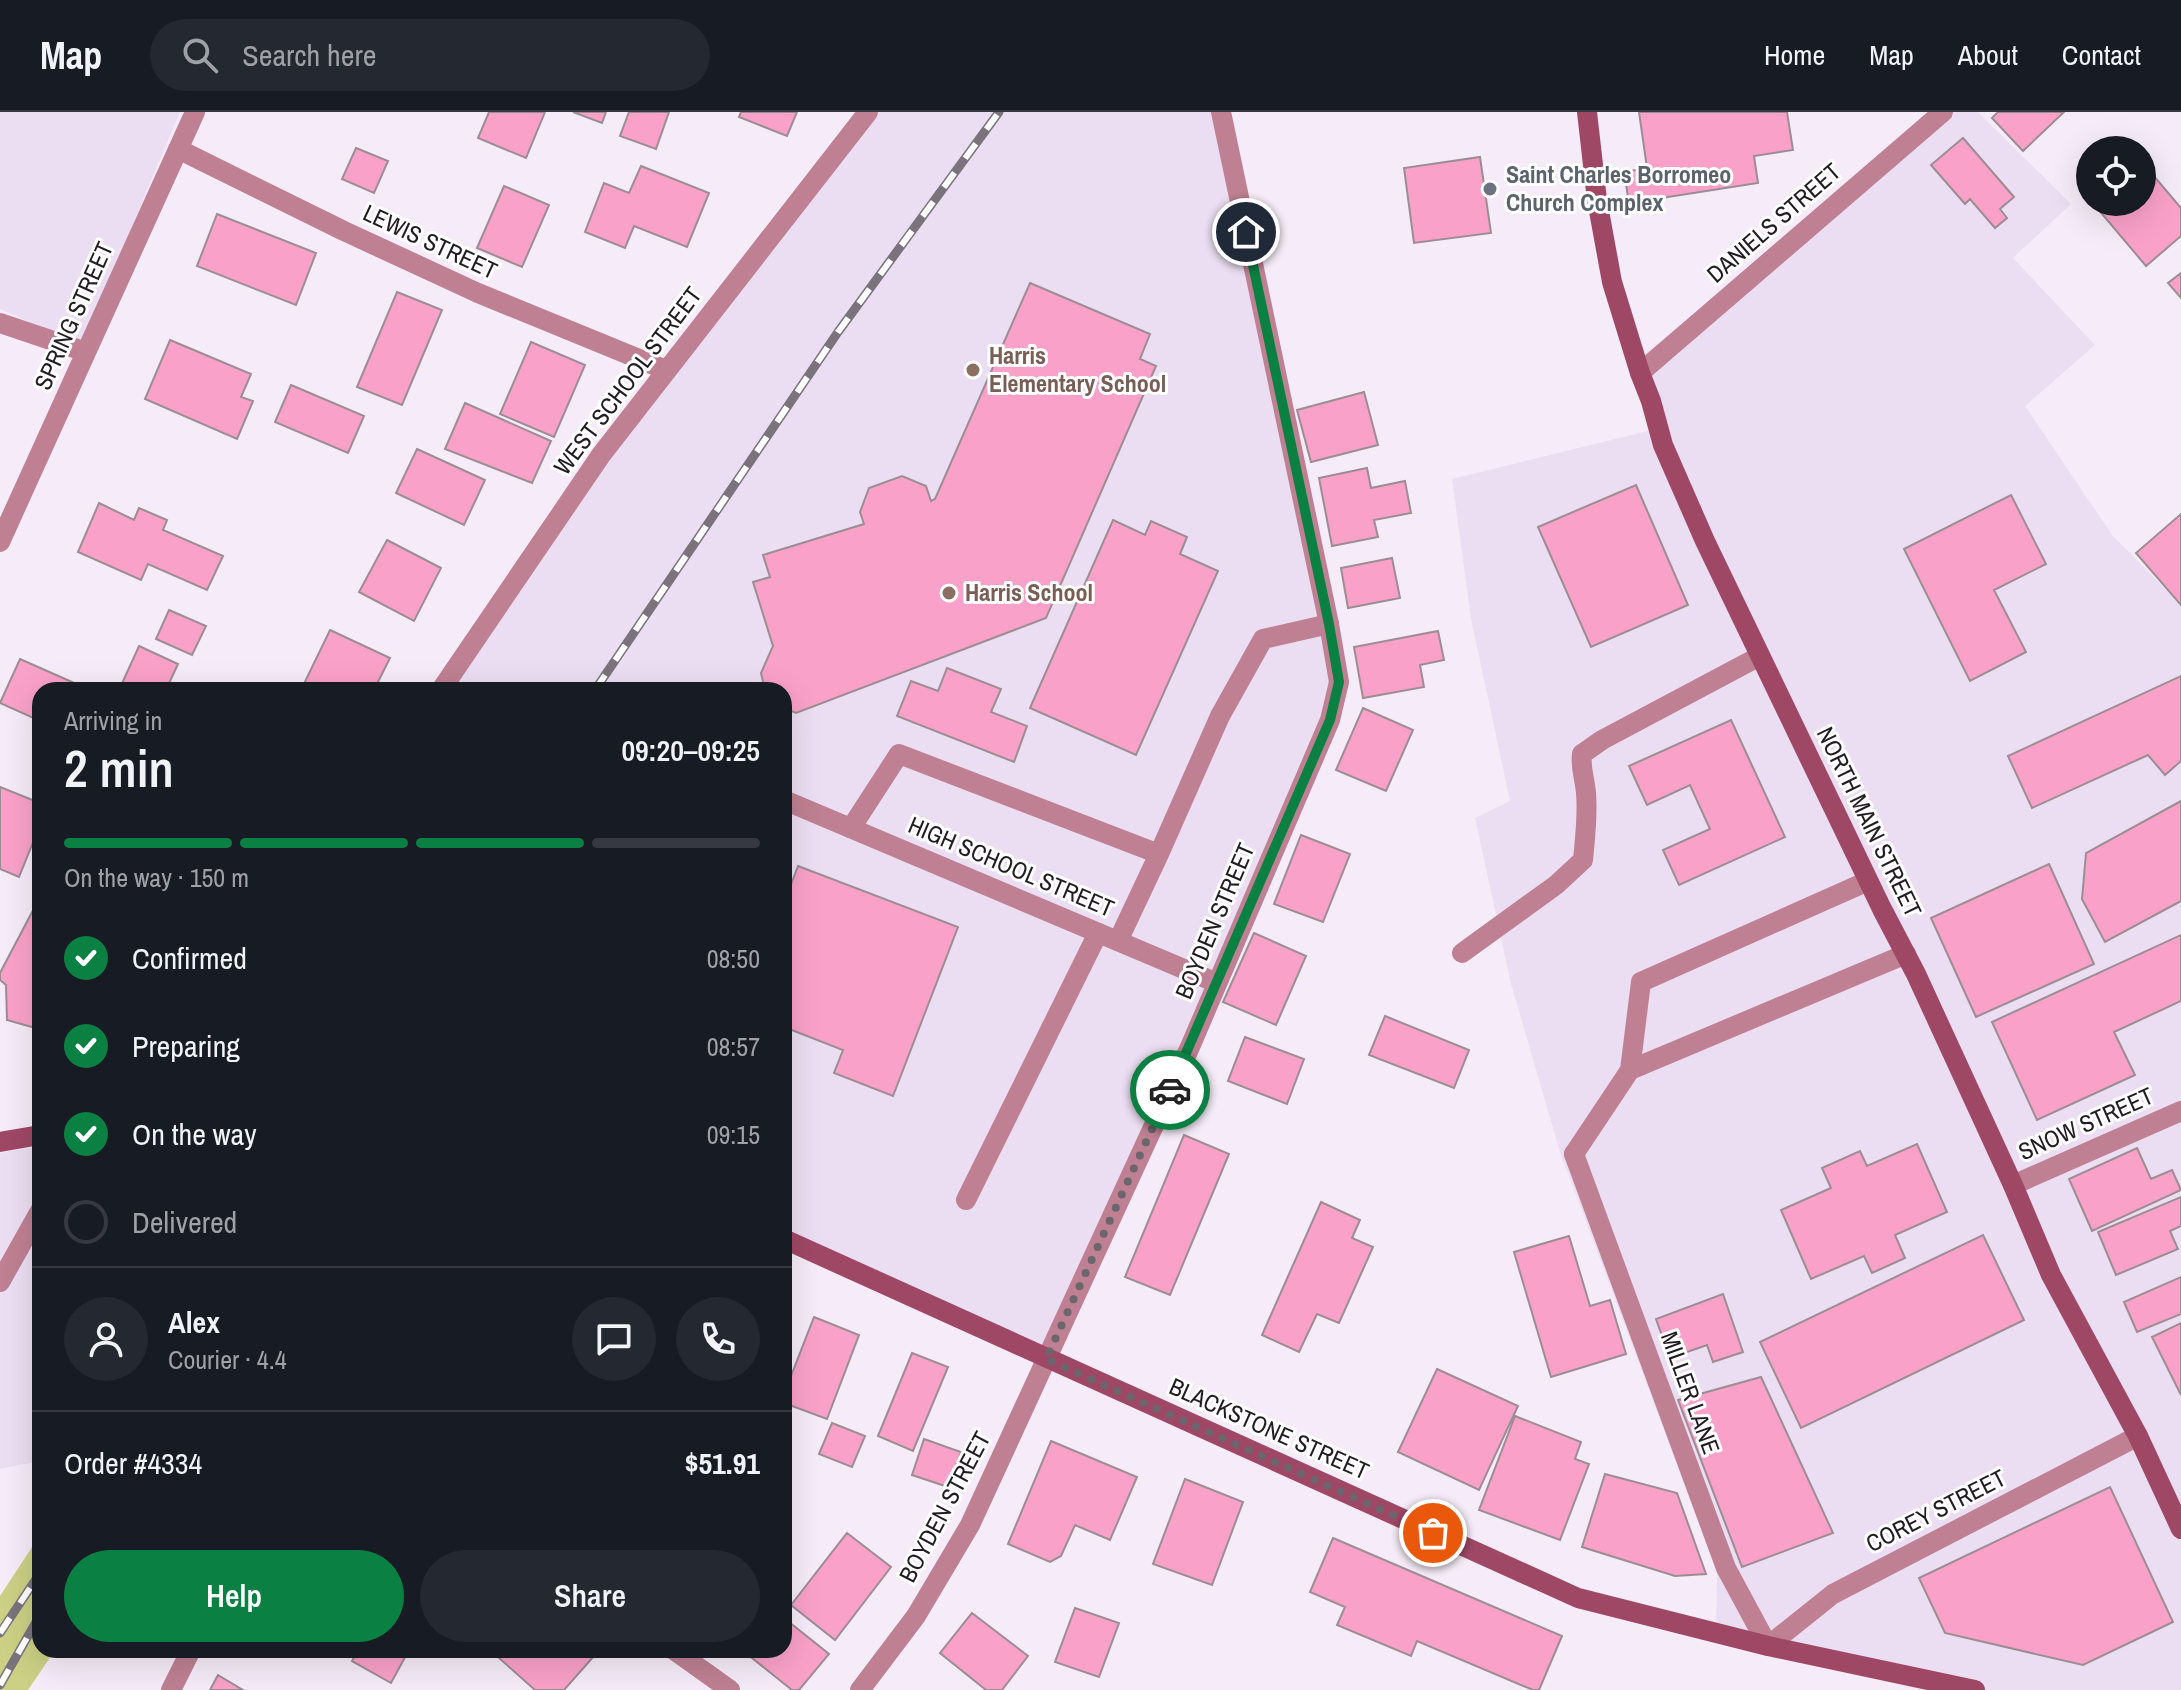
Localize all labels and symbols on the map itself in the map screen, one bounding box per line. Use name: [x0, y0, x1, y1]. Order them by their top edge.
street label: DANIELS STREET: [1700, 155, 1847, 289]
place label: Saint Charles Borromeo Church Complex: [1506, 158, 1731, 218]
marker: Saint Charles Borromeo Church Complex: [1481, 180, 1499, 198]
street label: LEWIS STREET: [358, 196, 503, 286]
pin: [1212, 198, 1280, 266]
street label: SPRING STREET: [26, 237, 120, 395]
street label: WEST SCHOOL STREET: [546, 280, 708, 481]
place label: Harris Elementary School: [989, 339, 1166, 399]
marker: Harris Elementary School: [964, 361, 982, 379]
place label: Harris School: [965, 576, 1093, 608]
marker: Harris School: [940, 584, 958, 602]
street label: NORTH MAIN STREET: [1810, 721, 1930, 922]
street label: HIGH SCHOOL STREET: [904, 808, 1119, 924]
street label: BOYDEN STREET: [1167, 838, 1261, 1003]
courier: [1130, 1050, 1210, 1130]
street label: SNOW STREET: [2013, 1079, 2158, 1167]
street label: MILLER LANE: [1654, 1327, 1728, 1458]
street label: BLACKSTONE STREET: [1165, 1370, 1374, 1486]
street label: BOYDEN STREET: [891, 1426, 997, 1587]
street label: COREY STREET: [1860, 1461, 2011, 1559]
pin: [1399, 1499, 1467, 1567]

